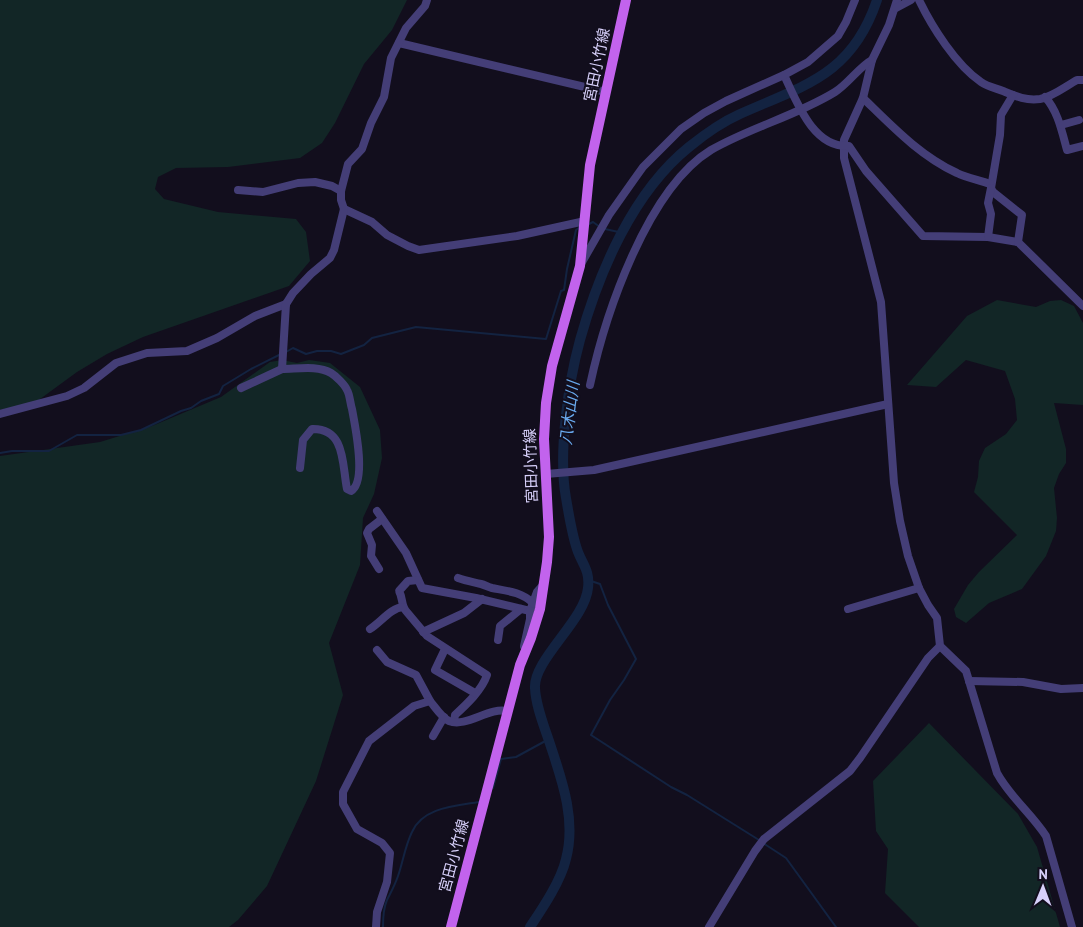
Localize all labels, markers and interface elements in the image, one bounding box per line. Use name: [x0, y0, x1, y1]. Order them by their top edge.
street label: 宮田小竹線: [579, 26, 614, 104]
water label: 八木山川: [555, 378, 583, 446]
street label: 宮田小竹線: [520, 428, 541, 504]
street label: 宮田小竹線: [435, 817, 472, 895]
north arrow: [1018, 862, 1068, 912]
text: N: [1038, 865, 1048, 883]

